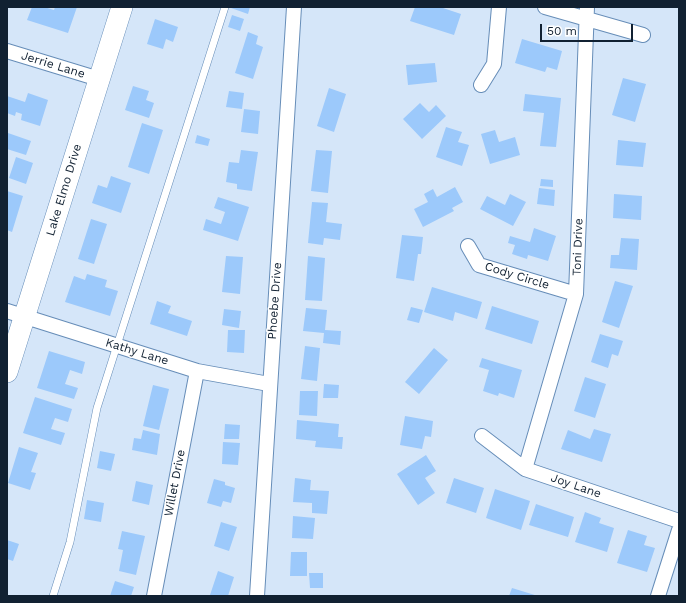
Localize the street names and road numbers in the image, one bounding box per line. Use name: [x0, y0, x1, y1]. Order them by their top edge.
street label: Jerrie Lane: [19, 48, 87, 82]
street label: Lake Elmo Drive: [43, 142, 85, 238]
street label: Toni Drive: [570, 218, 586, 276]
street label: Cody Circle: [483, 259, 551, 293]
street label: Phoebe Drive: [265, 262, 285, 340]
street label: Kathy Lane: [104, 336, 170, 368]
street label: Willet Drive: [161, 448, 189, 518]
street label: Joy Lane: [549, 471, 603, 501]

